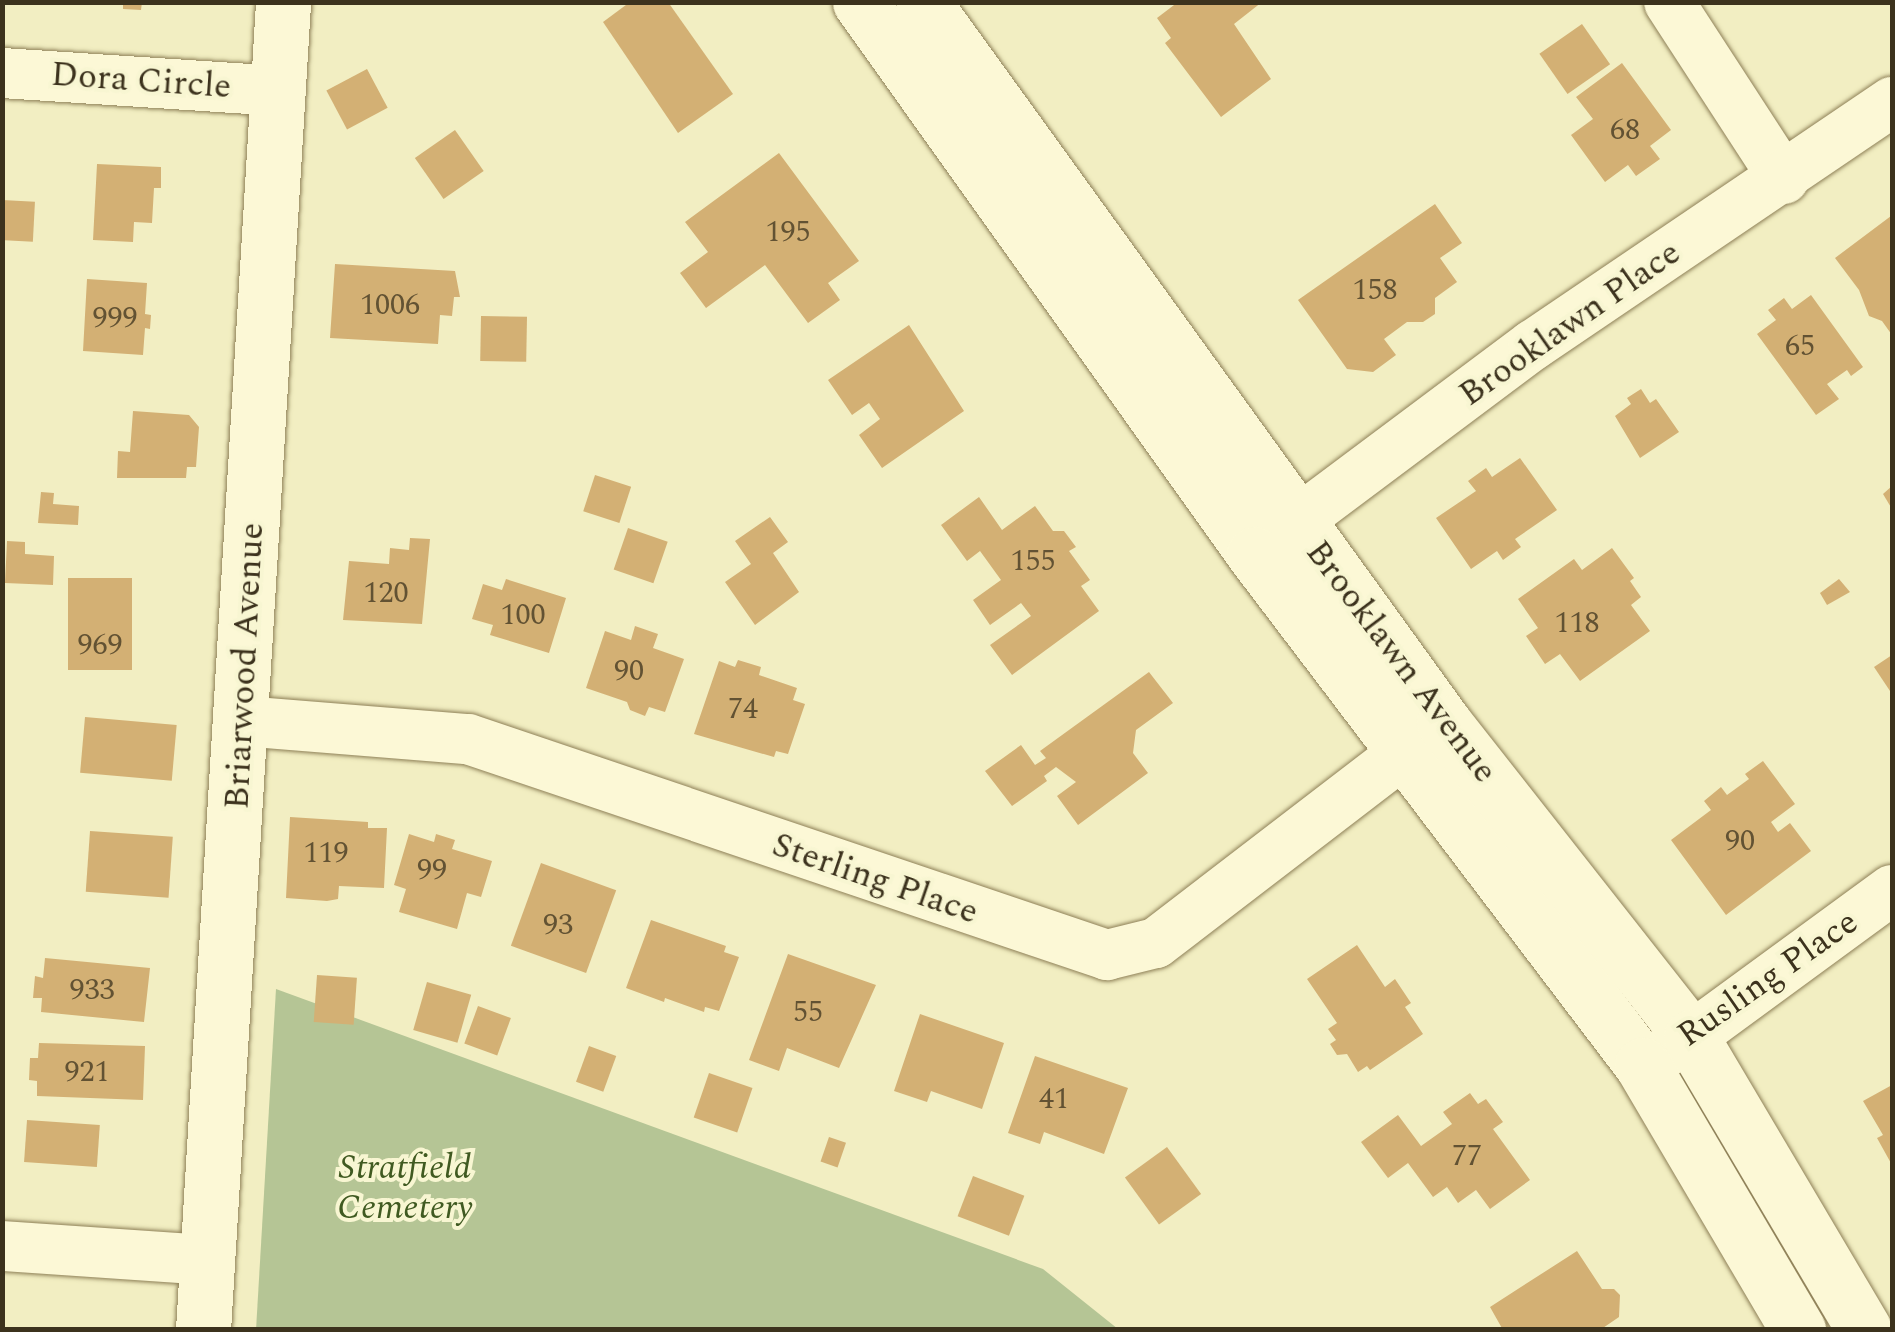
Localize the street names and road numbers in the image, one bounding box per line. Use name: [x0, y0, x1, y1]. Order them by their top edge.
street label: Dora Circle: [50, 54, 232, 108]
street label: Brooklawn Place: [1451, 232, 1689, 416]
street label: Briarwood Avenue: [217, 521, 273, 811]
street label: Brooklawn Avenue: [1296, 533, 1506, 791]
street label: Sterling Place: [767, 824, 983, 934]
street label: Rusling Place: [1670, 901, 1866, 1057]

